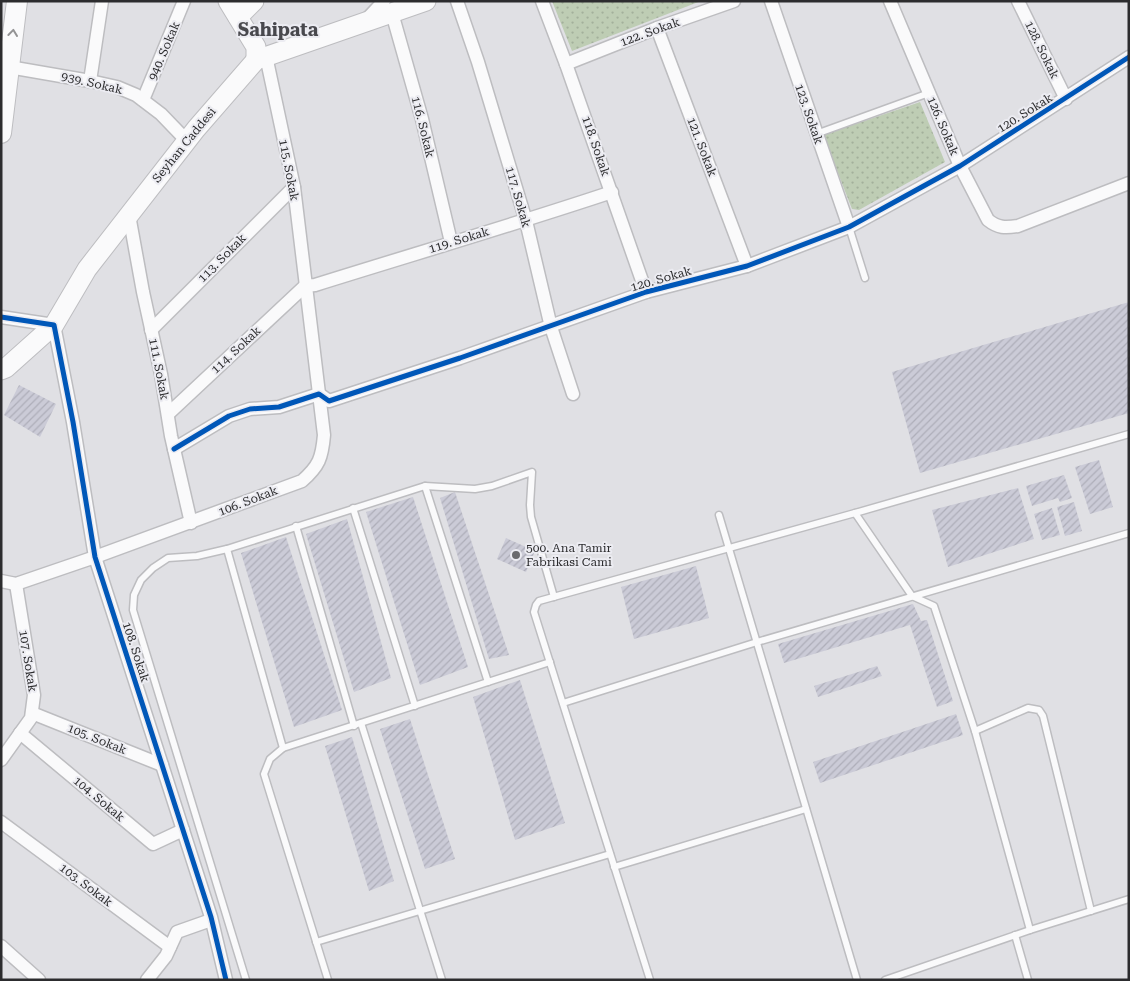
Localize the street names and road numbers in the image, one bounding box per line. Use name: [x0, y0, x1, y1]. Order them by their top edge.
street label: 122. Sokak: [618, 15, 682, 49]
street label: 940. Sokak: [145, 19, 183, 83]
street label: 128. Sokak: [1022, 19, 1062, 82]
street label: 939. Sokak: [60, 69, 124, 97]
street label: 123. Sokak: [792, 82, 826, 146]
street label: 120. Sokak: [995, 90, 1056, 136]
street label: 126. Sokak: [924, 94, 962, 158]
street label: 116. Sokak: [409, 95, 437, 159]
street label: Seyhan Caddesi: [149, 104, 219, 185]
street label: 118. Sokak: [579, 114, 613, 178]
street label: 121. Sokak: [684, 115, 720, 179]
street label: 115. Sokak: [276, 138, 302, 202]
street label: 117. Sokak: [503, 165, 533, 229]
street label: 119. Sokak: [427, 224, 491, 256]
street label: 113. Sokak: [195, 231, 249, 285]
street label: 120. Sokak: [629, 264, 693, 294]
street label: 114. Sokak: [208, 323, 264, 376]
street label: 111. Sokak: [146, 337, 172, 401]
street label: 106. Sokak: [216, 483, 280, 519]
street label: 108. Sokak: [120, 620, 152, 684]
street label: 107. Sokak: [16, 629, 40, 693]
street label: 105. Sokak: [65, 721, 129, 757]
street label: 104. Sokak: [71, 774, 128, 825]
street label: 103. Sokak: [57, 861, 116, 910]

